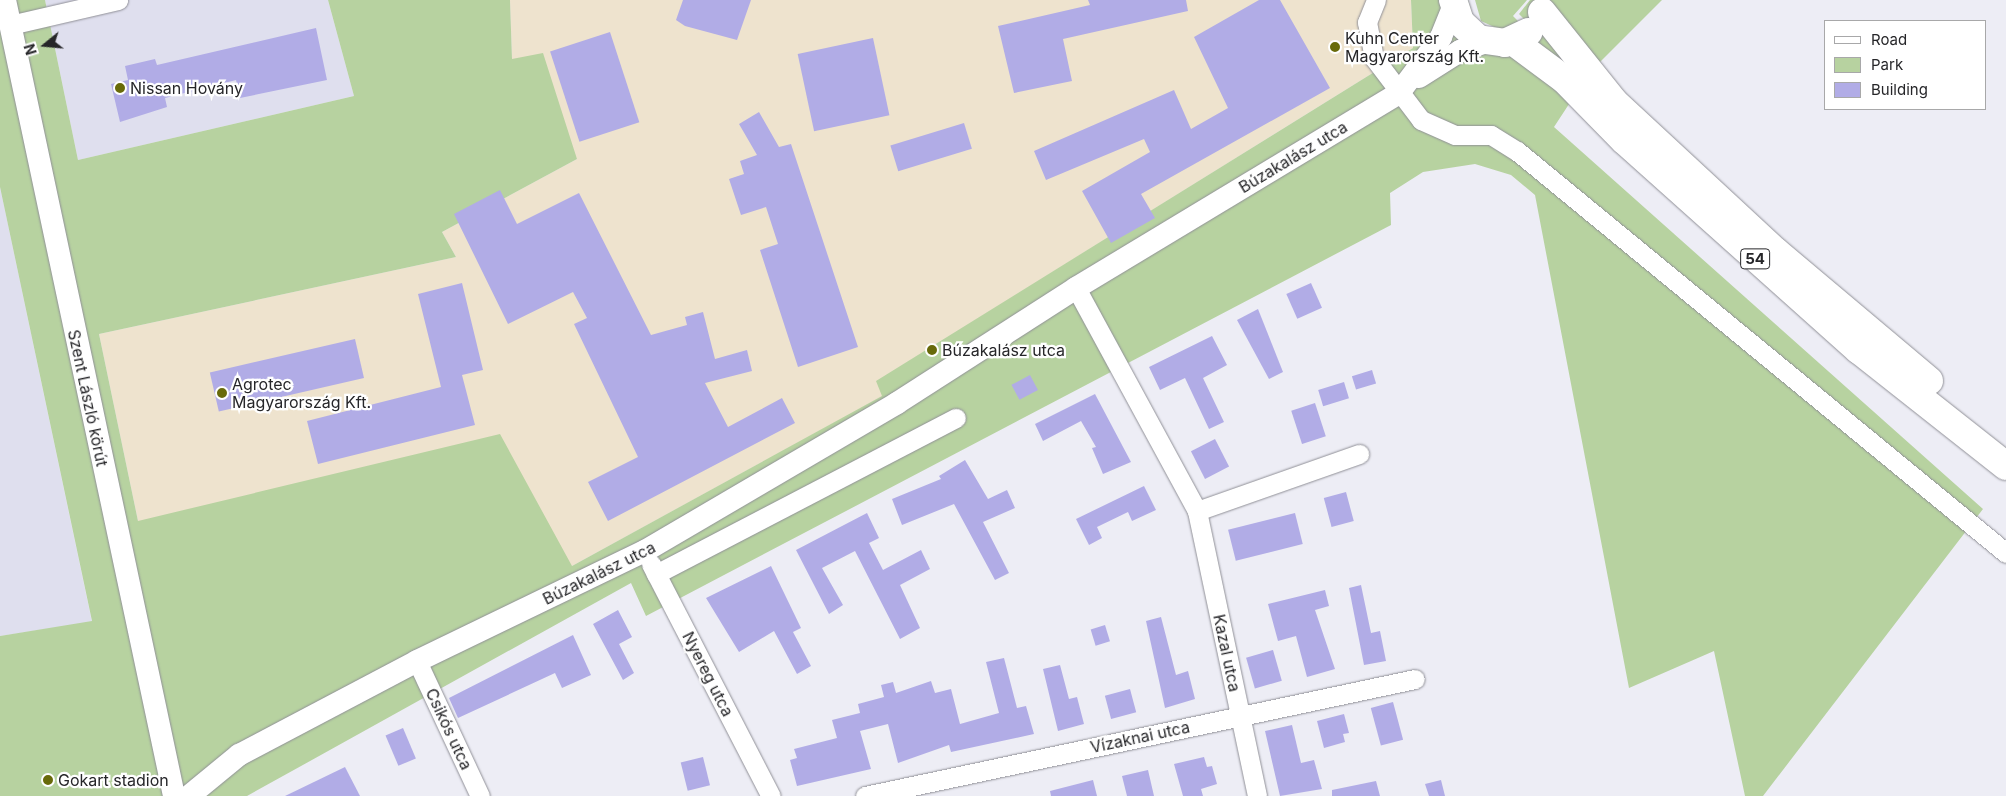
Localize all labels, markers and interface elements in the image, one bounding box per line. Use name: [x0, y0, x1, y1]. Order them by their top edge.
north arrow: [20, 20, 70, 70]
legend: [1824, 20, 1986, 110]
place label: Kuhn Center Magyarország Kft.: [1345, 28, 1484, 66]
text: Road: [1871, 30, 1907, 49]
marker: Kuhn Center Magyarország Kft.: [1329, 41, 1341, 53]
text: N: [20, 42, 40, 57]
text: Park: [1871, 55, 1903, 74]
place label: Nissan Hovány: [130, 78, 243, 98]
text: Building: [1871, 80, 1928, 99]
marker: Nissan Hovány: [114, 82, 126, 94]
street label: Búzakalász utca: [1235, 117, 1351, 197]
road number: 54: [1740, 246, 1770, 272]
street label: Szent László körút: [64, 328, 112, 468]
place label: Búzakalász utca: [942, 340, 1065, 360]
marker: Búzakalász utca: [926, 344, 938, 356]
place label: Agrotec Magyarország Kft.: [232, 374, 371, 412]
marker: Agrotec Magyarország Kft.: [216, 387, 228, 399]
street label: Búzakalász utca: [540, 537, 658, 609]
street label: Kazal utca: [1209, 612, 1245, 694]
street label: Nyereg utca: [678, 628, 738, 720]
street label: Csikós utca: [422, 685, 476, 773]
street label: Vízaknai utca: [1089, 717, 1191, 757]
place label: Gokart stadion: [58, 770, 169, 790]
marker: Gokart stadion: [42, 774, 54, 786]

